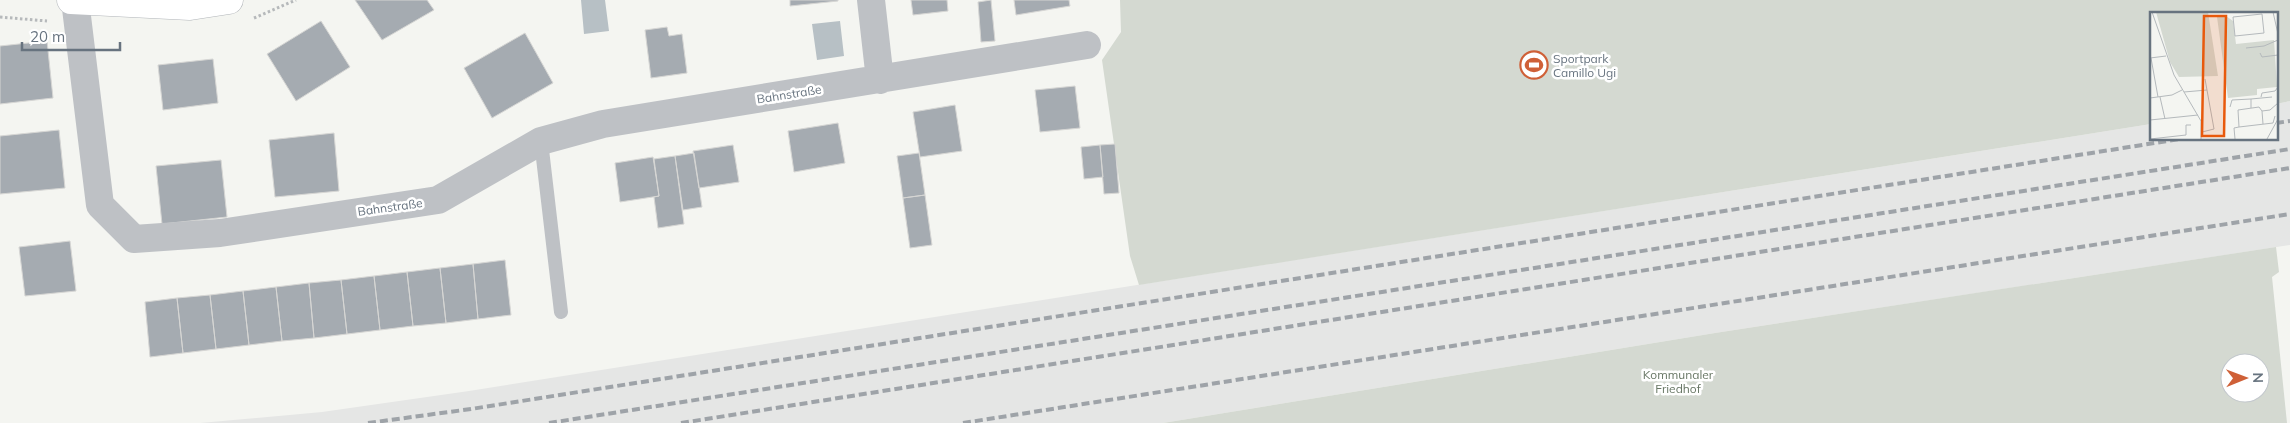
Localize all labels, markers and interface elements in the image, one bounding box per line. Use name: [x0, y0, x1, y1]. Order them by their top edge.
inset map: [2150, 12, 2278, 140]
scale bar: [22, 20, 120, 52]
text: 20 m: [30, 27, 65, 46]
sports icon: Sportpark Camillo Ugi: [1519, 50, 1549, 80]
place label: Sportpark Camillo Ugi: [1553, 51, 1616, 80]
street label: Bahnstraße: [756, 81, 822, 107]
street label: Bahnstraße: [357, 195, 423, 219]
north arrow: [2220, 353, 2270, 403]
park label: Kommunaler Friedhof: [1643, 367, 1714, 396]
text: N: [2249, 372, 2267, 383]

